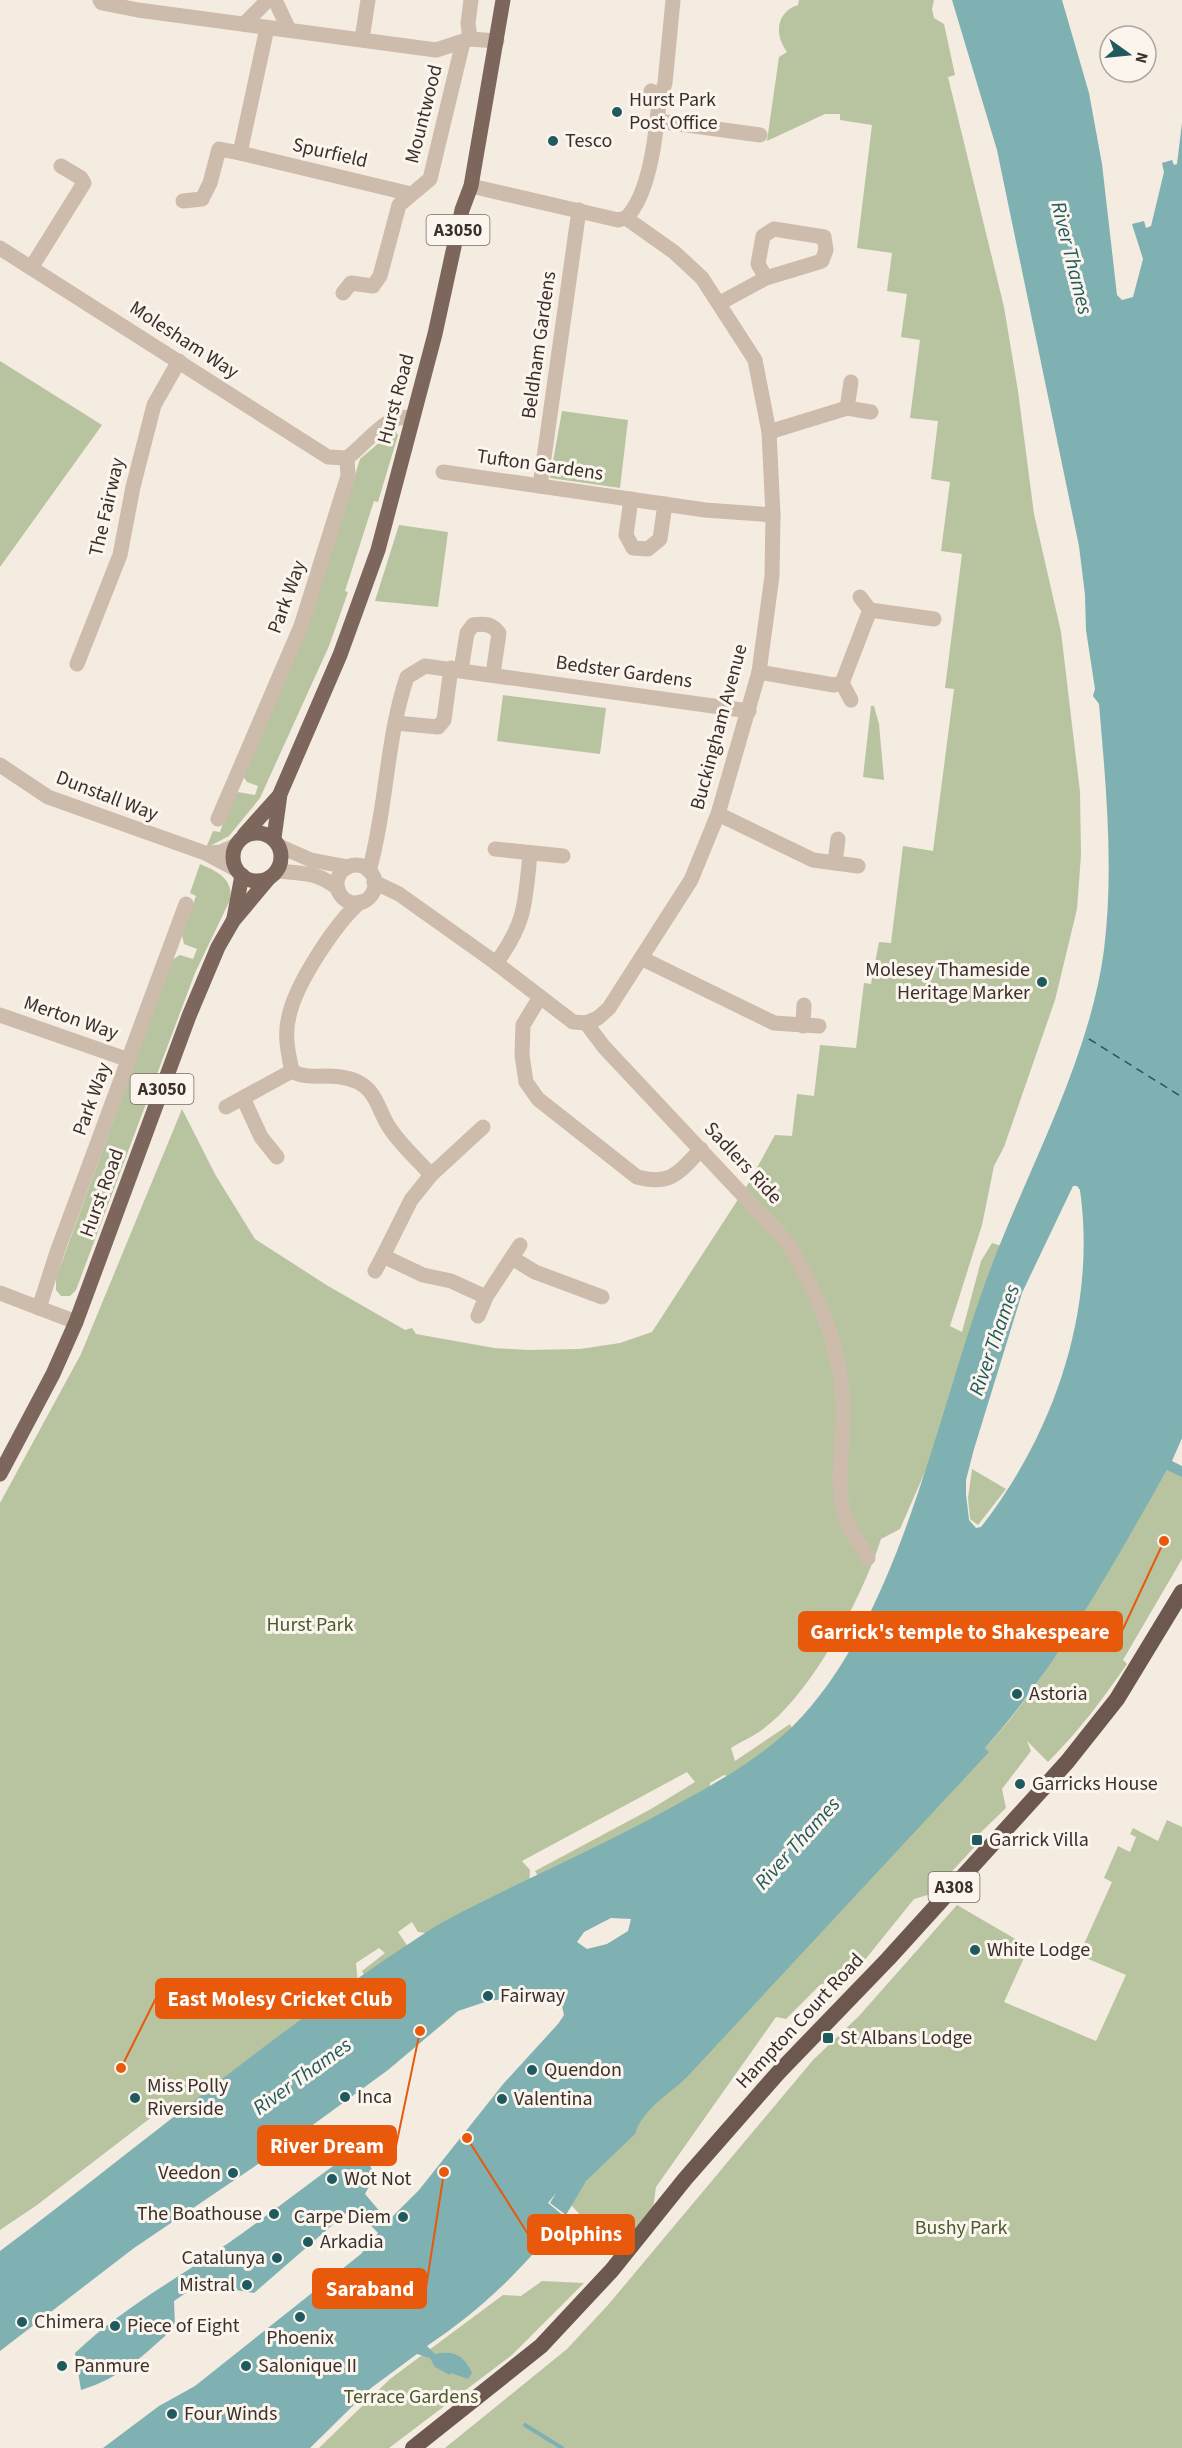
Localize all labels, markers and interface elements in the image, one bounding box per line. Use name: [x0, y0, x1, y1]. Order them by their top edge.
north arrow: [1098, 24, 1158, 84]
text: N: [1130, 50, 1154, 66]
street label: Mountwood: [398, 62, 450, 166]
place label: Hurst Park Post Office: [629, 86, 718, 137]
marker: Hurst Park Post Office: [610, 105, 624, 119]
place label: Tesco: [565, 127, 612, 155]
street label: Spurfield: [290, 131, 370, 175]
marker: Tesco: [546, 134, 560, 148]
water label: River Thames: [1043, 198, 1101, 318]
road number: A3050: [426, 215, 490, 245]
street label: Beldham Gardens: [515, 269, 563, 421]
street label: Molesham Way: [124, 294, 245, 386]
street label: Hurst Road: [371, 351, 421, 447]
street label: Tufton Gardens: [475, 442, 605, 488]
street label: The Fairway: [82, 454, 132, 559]
street label: Park Way: [261, 556, 313, 638]
street label: Buckingham Avenue: [683, 641, 755, 813]
street label: Bedster Gardens: [554, 649, 694, 695]
street label: Dunstall Way: [52, 764, 163, 829]
place label: Molesey Thameside Heritage Marker: [865, 956, 1030, 1007]
marker: Molesey Thameside Heritage Marker: [1035, 975, 1049, 989]
street label: Merton Way: [20, 989, 123, 1047]
street label: Park Way: [66, 1058, 118, 1140]
road number: A3050: [130, 1074, 194, 1104]
street label: Sadlers Ride: [697, 1116, 789, 1210]
street label: Hurst Road: [73, 1145, 131, 1241]
water label: River Thames: [961, 1280, 1027, 1400]
park label: Hurst Park: [267, 1611, 354, 1639]
callout: Garrick's temple to Shakespeare: [799, 1612, 1122, 1651]
text: Garrick's temple to Shakespeare: [810, 1617, 1110, 1647]
place label: Astoria: [1029, 1680, 1088, 1708]
marker: Astoria: [1010, 1687, 1024, 1701]
place label: Garricks House: [1032, 1770, 1158, 1798]
marker: Garricks House: [1013, 1777, 1027, 1791]
water label: River Thames: [747, 1790, 847, 1896]
place label: Garrick Villa: [989, 1826, 1089, 1854]
marker: Garrick Villa: [970, 1833, 984, 1847]
road number: A308: [928, 1872, 980, 1902]
place label: White Lodge: [987, 1936, 1090, 1964]
marker: White Lodge: [968, 1943, 982, 1957]
street label: Hampton Court Road: [730, 1947, 870, 2095]
callout: East Molesy Cricket Club: [156, 1979, 405, 2018]
place label: Fairway: [500, 1982, 566, 2010]
text: East Molesy Cricket Club: [168, 1984, 392, 2014]
marker: Fairway: [481, 1989, 495, 2003]
place label: St Albans Lodge: [840, 2024, 972, 2052]
water label: River Thames: [246, 2030, 358, 2122]
marker: St Albans Lodge: [821, 2031, 835, 2045]
place label: Quendon: [544, 2056, 622, 2084]
marker: Quendon: [525, 2063, 539, 2077]
place label: Miss Polly Riverside: [147, 2072, 229, 2123]
place label: Inca: [357, 2083, 392, 2111]
place label: Valentina: [514, 2085, 593, 2113]
marker: Inca: [338, 2090, 352, 2104]
marker: Miss Polly Riverside: [128, 2091, 142, 2105]
marker: Valentina: [495, 2092, 509, 2106]
callout: River Dream: [258, 2126, 396, 2165]
text: River Dream: [270, 2131, 384, 2161]
place label: Veedon: [158, 2159, 221, 2187]
place label: Wot Not: [344, 2165, 411, 2193]
marker: Veedon: [226, 2166, 240, 2180]
marker: Wot Not: [325, 2172, 339, 2186]
place label: The Boathouse: [137, 2200, 262, 2228]
place label: Carpe Diem: [294, 2203, 391, 2231]
marker: The Boathouse: [267, 2207, 281, 2221]
marker: Carpe Diem: [396, 2210, 410, 2224]
park label: Bushy Park: [915, 2214, 1007, 2242]
callout: Dolphins: [528, 2215, 634, 2254]
text: Dolphins: [540, 2219, 622, 2249]
place label: Arkadia: [320, 2228, 384, 2256]
marker: Arkadia: [301, 2235, 315, 2249]
place label: Catalunya: [181, 2244, 265, 2272]
marker: Catalunya: [270, 2251, 284, 2265]
callout: Saraband: [313, 2269, 426, 2308]
place label: Mistral: [179, 2271, 235, 2299]
text: Saraband: [326, 2274, 414, 2304]
marker: Mistral: [240, 2278, 254, 2292]
place label: Chimera: [34, 2308, 104, 2336]
marker: Phoenix: [293, 2310, 307, 2324]
place label: Piece of Eight: [127, 2312, 240, 2340]
marker: Chimera: [15, 2315, 29, 2329]
marker: Piece of Eight: [108, 2319, 122, 2333]
place label: Phoenix: [266, 2324, 334, 2352]
place label: Panmure: [74, 2352, 150, 2380]
place label: Salonique II: [258, 2352, 357, 2380]
marker: Panmure: [55, 2359, 69, 2373]
marker: Salonique II: [239, 2359, 253, 2373]
park label: Terrace Gardens: [344, 2383, 478, 2411]
place label: Four Winds: [184, 2400, 277, 2428]
marker: Four Winds: [165, 2407, 179, 2421]

